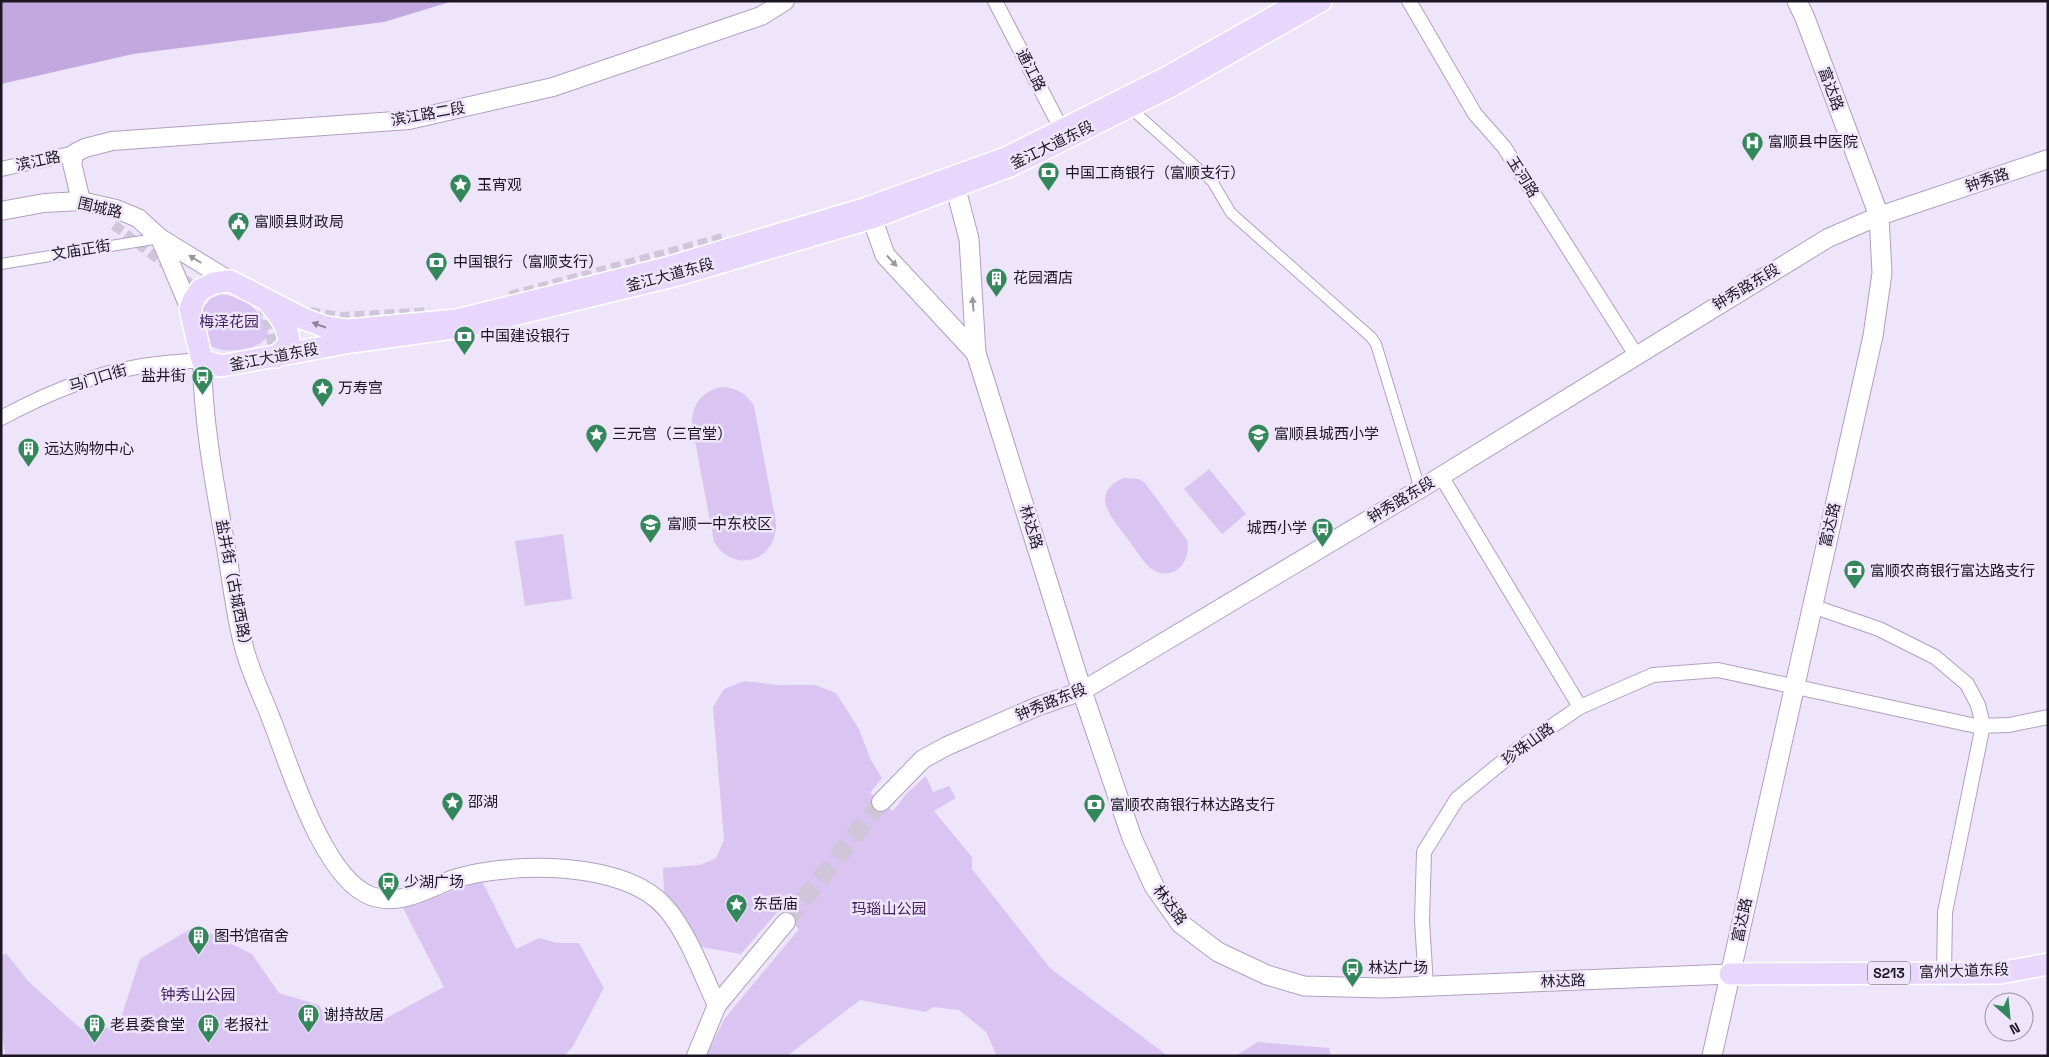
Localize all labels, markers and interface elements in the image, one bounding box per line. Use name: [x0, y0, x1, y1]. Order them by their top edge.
street label: 通江路: [1013, 45, 1050, 94]
street label: 富达路: [1815, 64, 1848, 113]
street label: 滨江路二段: [389, 98, 467, 129]
street label: 釜江大道东段: [1007, 116, 1096, 173]
hospital icon: 富顺县中医院: [1740, 130, 1764, 161]
place label: 富顺县中医院: [1768, 132, 1858, 151]
street label: 滨江路: [14, 147, 62, 174]
street label: 玉河路: [1503, 153, 1543, 201]
bank icon: 中国工商银行（富顺支行）: [1037, 161, 1061, 192]
place label: 中国工商银行（富顺支行）: [1065, 163, 1245, 182]
street label: 钟秀路: [1963, 164, 2011, 196]
place icon: 玉宵观: [449, 173, 473, 204]
place label: 玉宵观: [477, 175, 522, 194]
street label: 围城路: [76, 193, 124, 222]
public building icon: 富顺县财政局: [226, 210, 250, 241]
place label: 富顺县财政局: [254, 212, 344, 231]
street label: 文庙正街: [50, 235, 112, 264]
bank icon: 中国银行（富顺支行）: [425, 250, 449, 281]
place label: 中国银行（富顺支行）: [453, 252, 603, 271]
one-way arrow: [189, 254, 202, 264]
street label: 釜江大道东段: [624, 254, 716, 295]
one-way arrow: [886, 255, 898, 267]
street label: 钟秀路东段: [1709, 259, 1783, 314]
building icon: 花园酒店: [985, 266, 1009, 297]
place label: 花园酒店: [1013, 268, 1073, 287]
one-way arrow: [968, 296, 976, 312]
park label: 梅泽花园: [199, 312, 259, 331]
one-way arrow: [311, 321, 326, 329]
bank icon: 中国建设银行: [452, 324, 476, 355]
place label: 中国建设银行: [480, 326, 570, 345]
street label: 釜江大道东段: [228, 339, 320, 374]
street label: 马门口街: [66, 360, 129, 395]
bus stop icon: 盐井街: [190, 364, 214, 395]
place label: 盐井街: [141, 366, 186, 385]
place icon: 万寿宫: [310, 376, 334, 407]
place label: 万寿宫: [338, 378, 383, 397]
place icon: 三元宫（三官堂）: [584, 422, 608, 453]
school or university icon: 富顺县城西小学: [1246, 422, 1270, 453]
place label: 三元宫（三官堂）: [612, 424, 732, 443]
place label: 富顺县城西小学: [1274, 424, 1379, 443]
building icon: 远达购物中心: [16, 437, 40, 468]
place label: 远达购物中心: [44, 439, 134, 458]
street label: 钟秀路东段: [1364, 472, 1438, 527]
street label: 富达路: [1815, 501, 1844, 549]
street label: 林达路: [1016, 503, 1047, 551]
school or university icon: 富顺一中东校区: [639, 512, 663, 543]
place label: 富顺一中东校区: [667, 514, 772, 533]
bus stop icon: 城西小学: [1311, 516, 1335, 547]
street label: 盐井街（古城西路）: [212, 518, 257, 654]
place label: 城西小学: [1247, 518, 1307, 537]
bank icon: 富顺农商银行富达路支行: [1842, 559, 1866, 590]
place label: 富顺农商银行富达路支行: [1870, 561, 2035, 580]
street label: 钟秀路东段: [1012, 679, 1089, 724]
street label: 珍珠山路: [1498, 718, 1558, 769]
place icon: 邵湖: [440, 790, 464, 821]
place label: 邵湖: [468, 792, 498, 811]
bank icon: 富顺农商银行林达路支行: [1082, 793, 1106, 824]
place label: 富顺农商银行林达路支行: [1110, 795, 1275, 814]
bus stop icon: 少湖广场: [376, 870, 400, 901]
place label: 少湖广场: [404, 872, 464, 891]
street label: 林达路: [1149, 881, 1192, 928]
place icon: 东岳庙: [725, 892, 749, 923]
place label: 东岳庙: [753, 894, 798, 913]
street label: 富达路: [1728, 896, 1755, 944]
park label: 玛瑙山公园: [851, 899, 927, 918]
building icon: 图书馆宿舍: [186, 924, 210, 955]
place label: 图书馆宿舍: [214, 926, 289, 945]
bus stop icon: 林达广场: [1340, 956, 1364, 987]
place label: 林达广场: [1368, 958, 1428, 977]
street label: 富州大道东段: [1919, 959, 2009, 982]
road number: S213: [1868, 961, 1910, 984]
street label: 林达路: [1540, 970, 1586, 991]
park label: 钟秀山公园: [160, 985, 236, 1004]
north arrow: [1984, 992, 2034, 1042]
building icon: 谢持故居: [296, 1003, 320, 1034]
place label: 谢持故居: [324, 1005, 384, 1024]
building icon: 老县委食堂: [82, 1013, 106, 1044]
building icon: 老报社: [196, 1013, 220, 1044]
place label: 老县委食堂: [110, 1015, 185, 1034]
place label: 老报社: [224, 1015, 269, 1034]
text: N: [2007, 1018, 2023, 1039]

